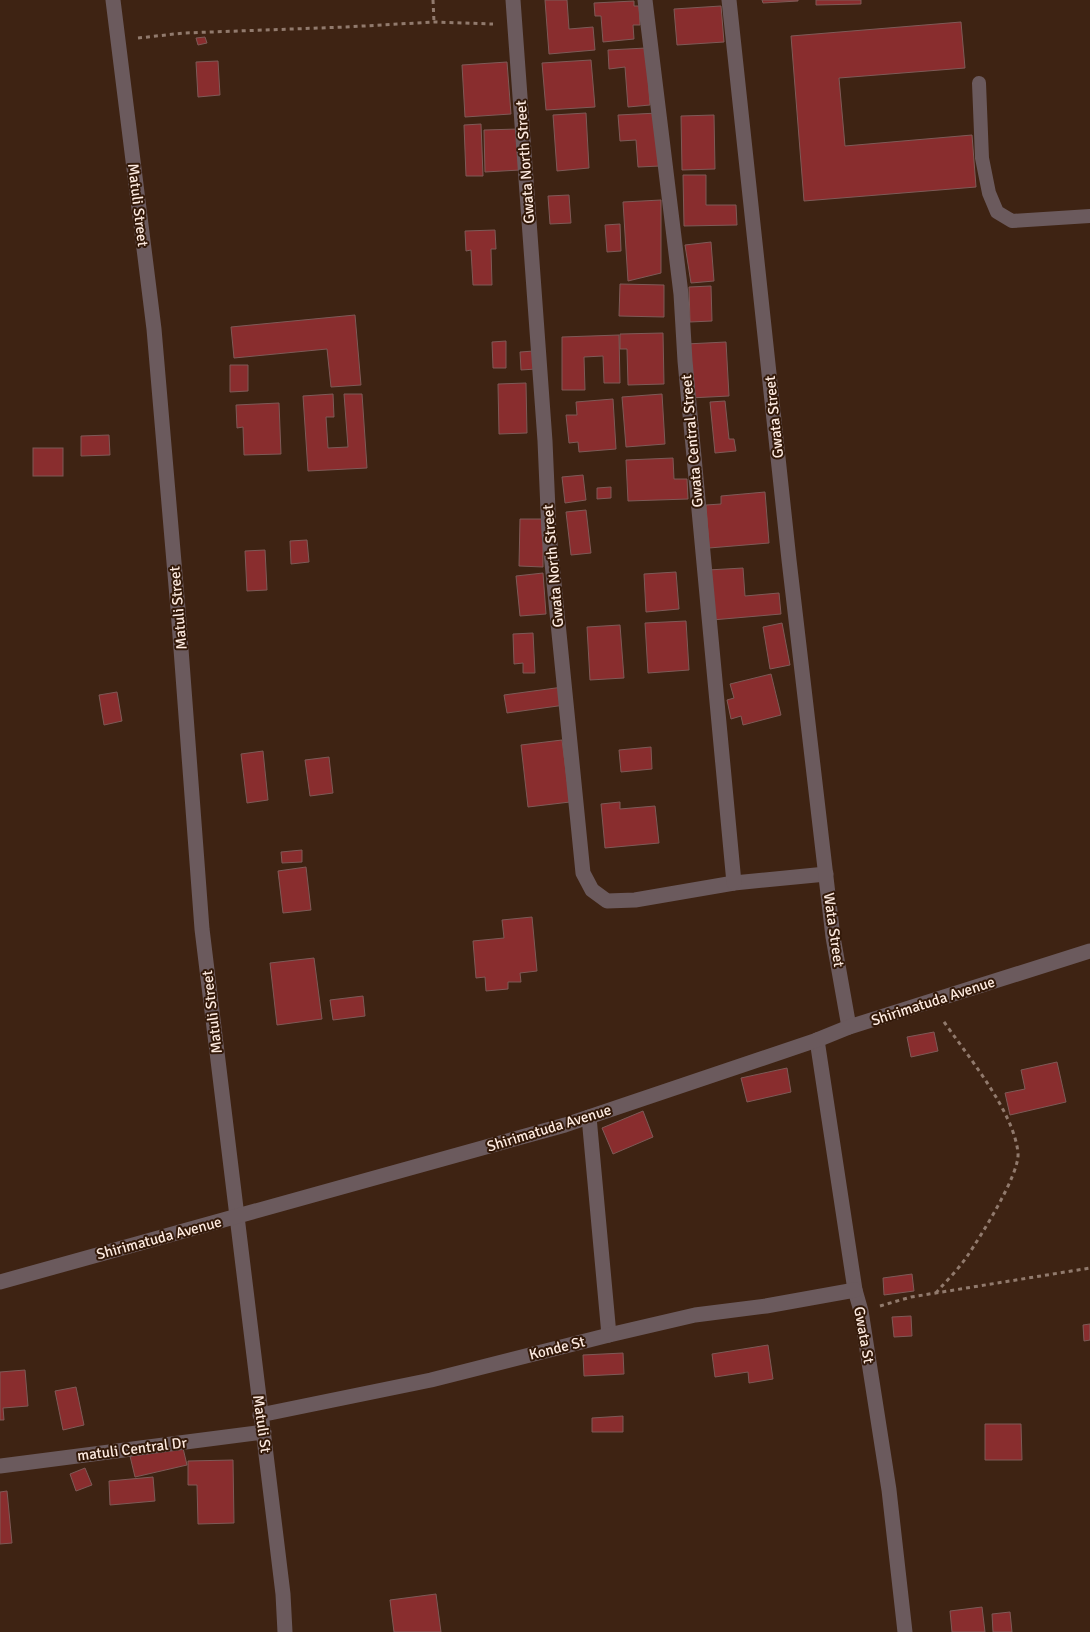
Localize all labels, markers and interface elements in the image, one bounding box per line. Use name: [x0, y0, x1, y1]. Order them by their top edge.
street label: Gwata North Street: [512, 100, 538, 224]
street label: Matuli Street: [124, 162, 152, 248]
street label: Gwata Central Street: [677, 374, 707, 508]
street label: Gwata Street: [761, 375, 787, 459]
street label: Gwata North Street: [539, 504, 567, 628]
street label: Matuli Street: [165, 565, 191, 651]
street label: Wata Street: [820, 892, 848, 968]
street label: Matuli Street: [198, 969, 226, 1055]
street label: Shirimatuda Avenue: [869, 973, 997, 1029]
street label: Shirimatuda Avenue: [485, 1101, 613, 1155]
street label: Shirimatuda Avenue: [94, 1213, 224, 1263]
street label: Gwata St: [850, 1305, 878, 1365]
street label: Konde St: [527, 1332, 587, 1364]
street label: Matuli St: [249, 1394, 275, 1454]
street label: matuli Central Dr: [76, 1433, 188, 1465]

